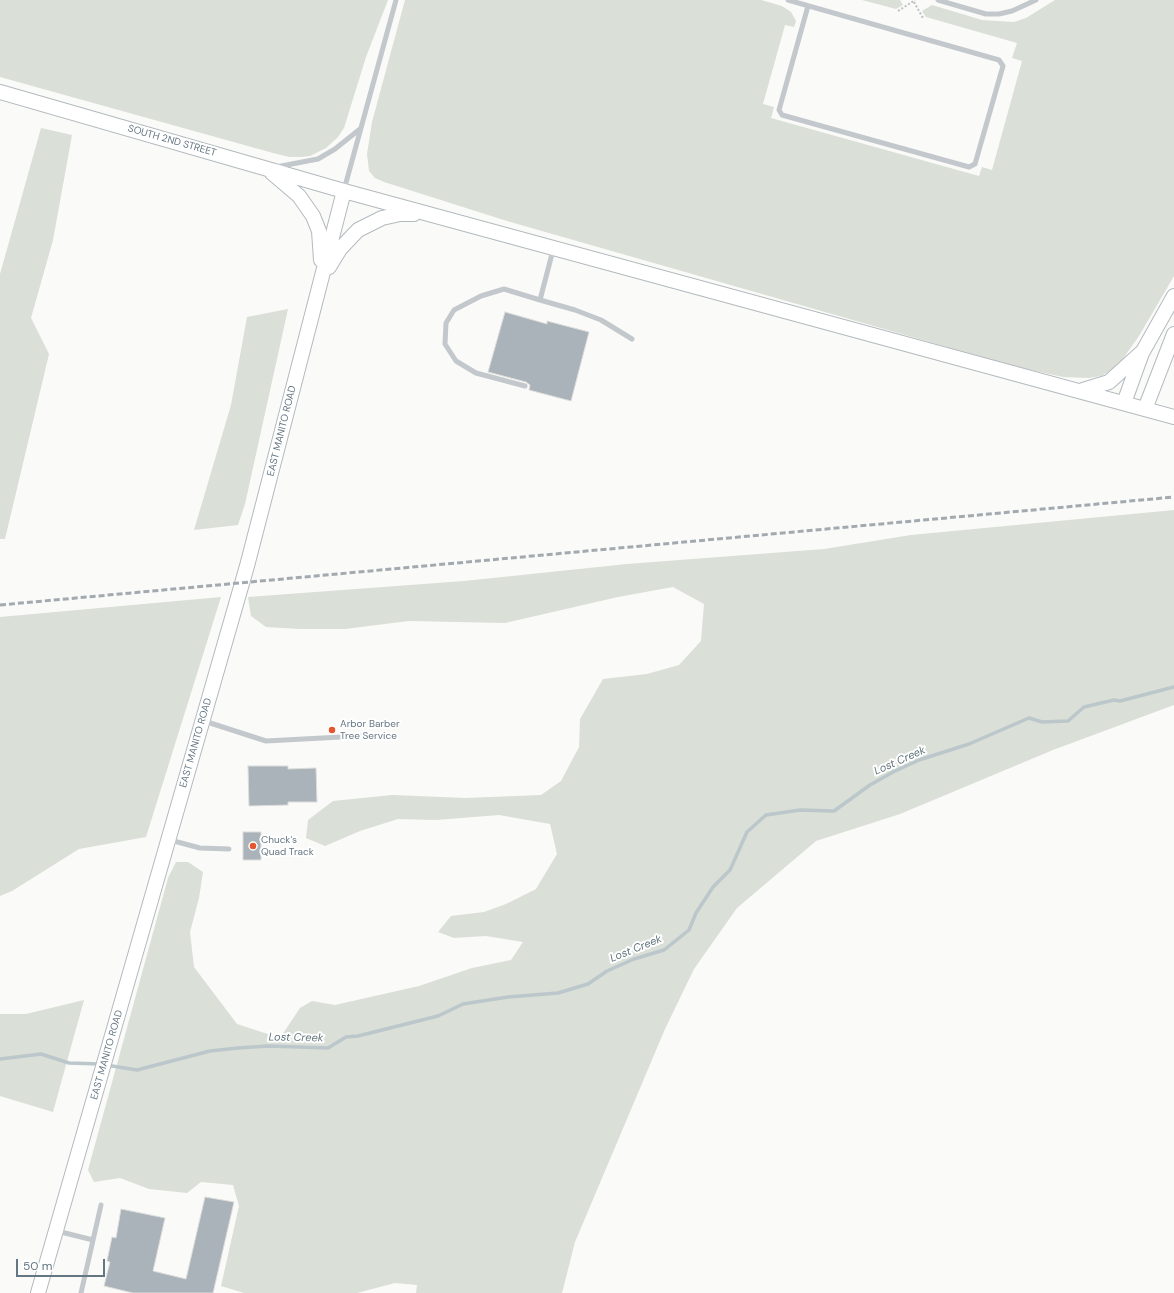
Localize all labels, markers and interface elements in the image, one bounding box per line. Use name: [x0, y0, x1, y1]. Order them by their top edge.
street label: SOUTH 2ND STREET: [126, 123, 218, 159]
street label: EAST MANITO ROAD: [265, 385, 299, 477]
street label: EAST MANITO ROAD: [177, 697, 215, 789]
place label: Arbor Barber Tree Service: [340, 718, 400, 742]
marker: Arbor Barber Tree Service: [327, 725, 337, 735]
water label: Lost Creek: [872, 744, 928, 778]
place label: Chuck's Quad Track: [261, 834, 314, 858]
marker: Chuck's Quad Track: [248, 841, 258, 851]
water label: Lost Creek: [608, 933, 664, 965]
street label: EAST MANITO ROAD: [88, 1009, 126, 1101]
water label: Lost Creek: [268, 1031, 324, 1045]
scale bar: [18, 1251, 107, 1277]
text: 50 m: [23, 1258, 52, 1274]

